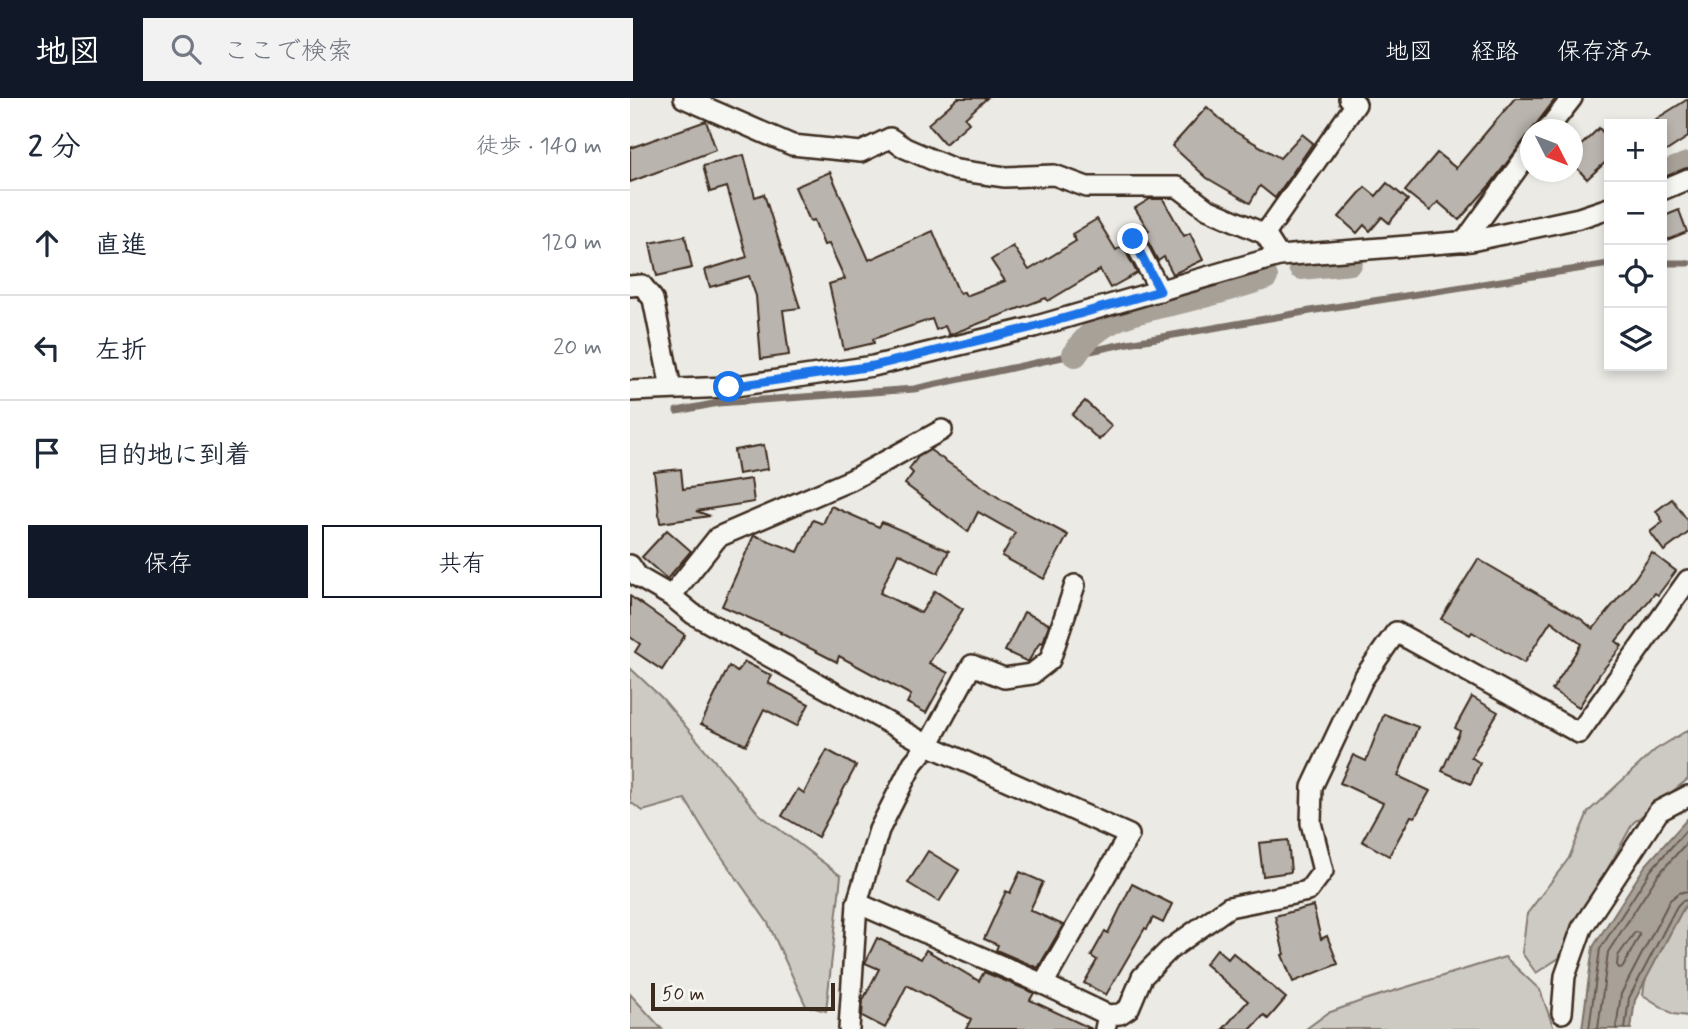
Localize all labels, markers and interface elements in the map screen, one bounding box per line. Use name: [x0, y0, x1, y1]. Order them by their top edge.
search box: [143, 18, 633, 81]
icon: search: [167, 30, 205, 68]
text: 地図: [35, 31, 101, 75]
text: ここで検索: [223, 35, 353, 69]
text: 地図: [1385, 37, 1433, 68]
text: 経路: [1471, 37, 1519, 68]
text: 保存済み: [1557, 37, 1653, 68]
north arrow: [1520, 119, 1583, 182]
map controls: [1604, 119, 1667, 371]
button: +: [1604, 119, 1667, 182]
text: 2 分: [28, 128, 81, 167]
text: 徒歩 · 140 m: [476, 132, 602, 162]
button: −: [1604, 182, 1667, 245]
route end: [1117, 223, 1148, 254]
icon: ahead: [28, 224, 66, 262]
text: 120 m: [541, 228, 602, 258]
text: 直進: [95, 229, 147, 263]
button: locate: [1604, 245, 1667, 308]
button: layers: [1604, 308, 1667, 371]
icon: left: [28, 329, 66, 367]
text: 20 m: [553, 333, 602, 363]
text: 左折: [95, 334, 147, 368]
route start: [713, 371, 744, 402]
icon: arrive: [28, 434, 66, 472]
text: 目的地に到着: [95, 439, 251, 473]
button: 保存: [28, 525, 308, 598]
button: 共有: [322, 525, 602, 598]
scale bar: [651, 980, 835, 1012]
text: 50 m: [662, 982, 705, 1007]

